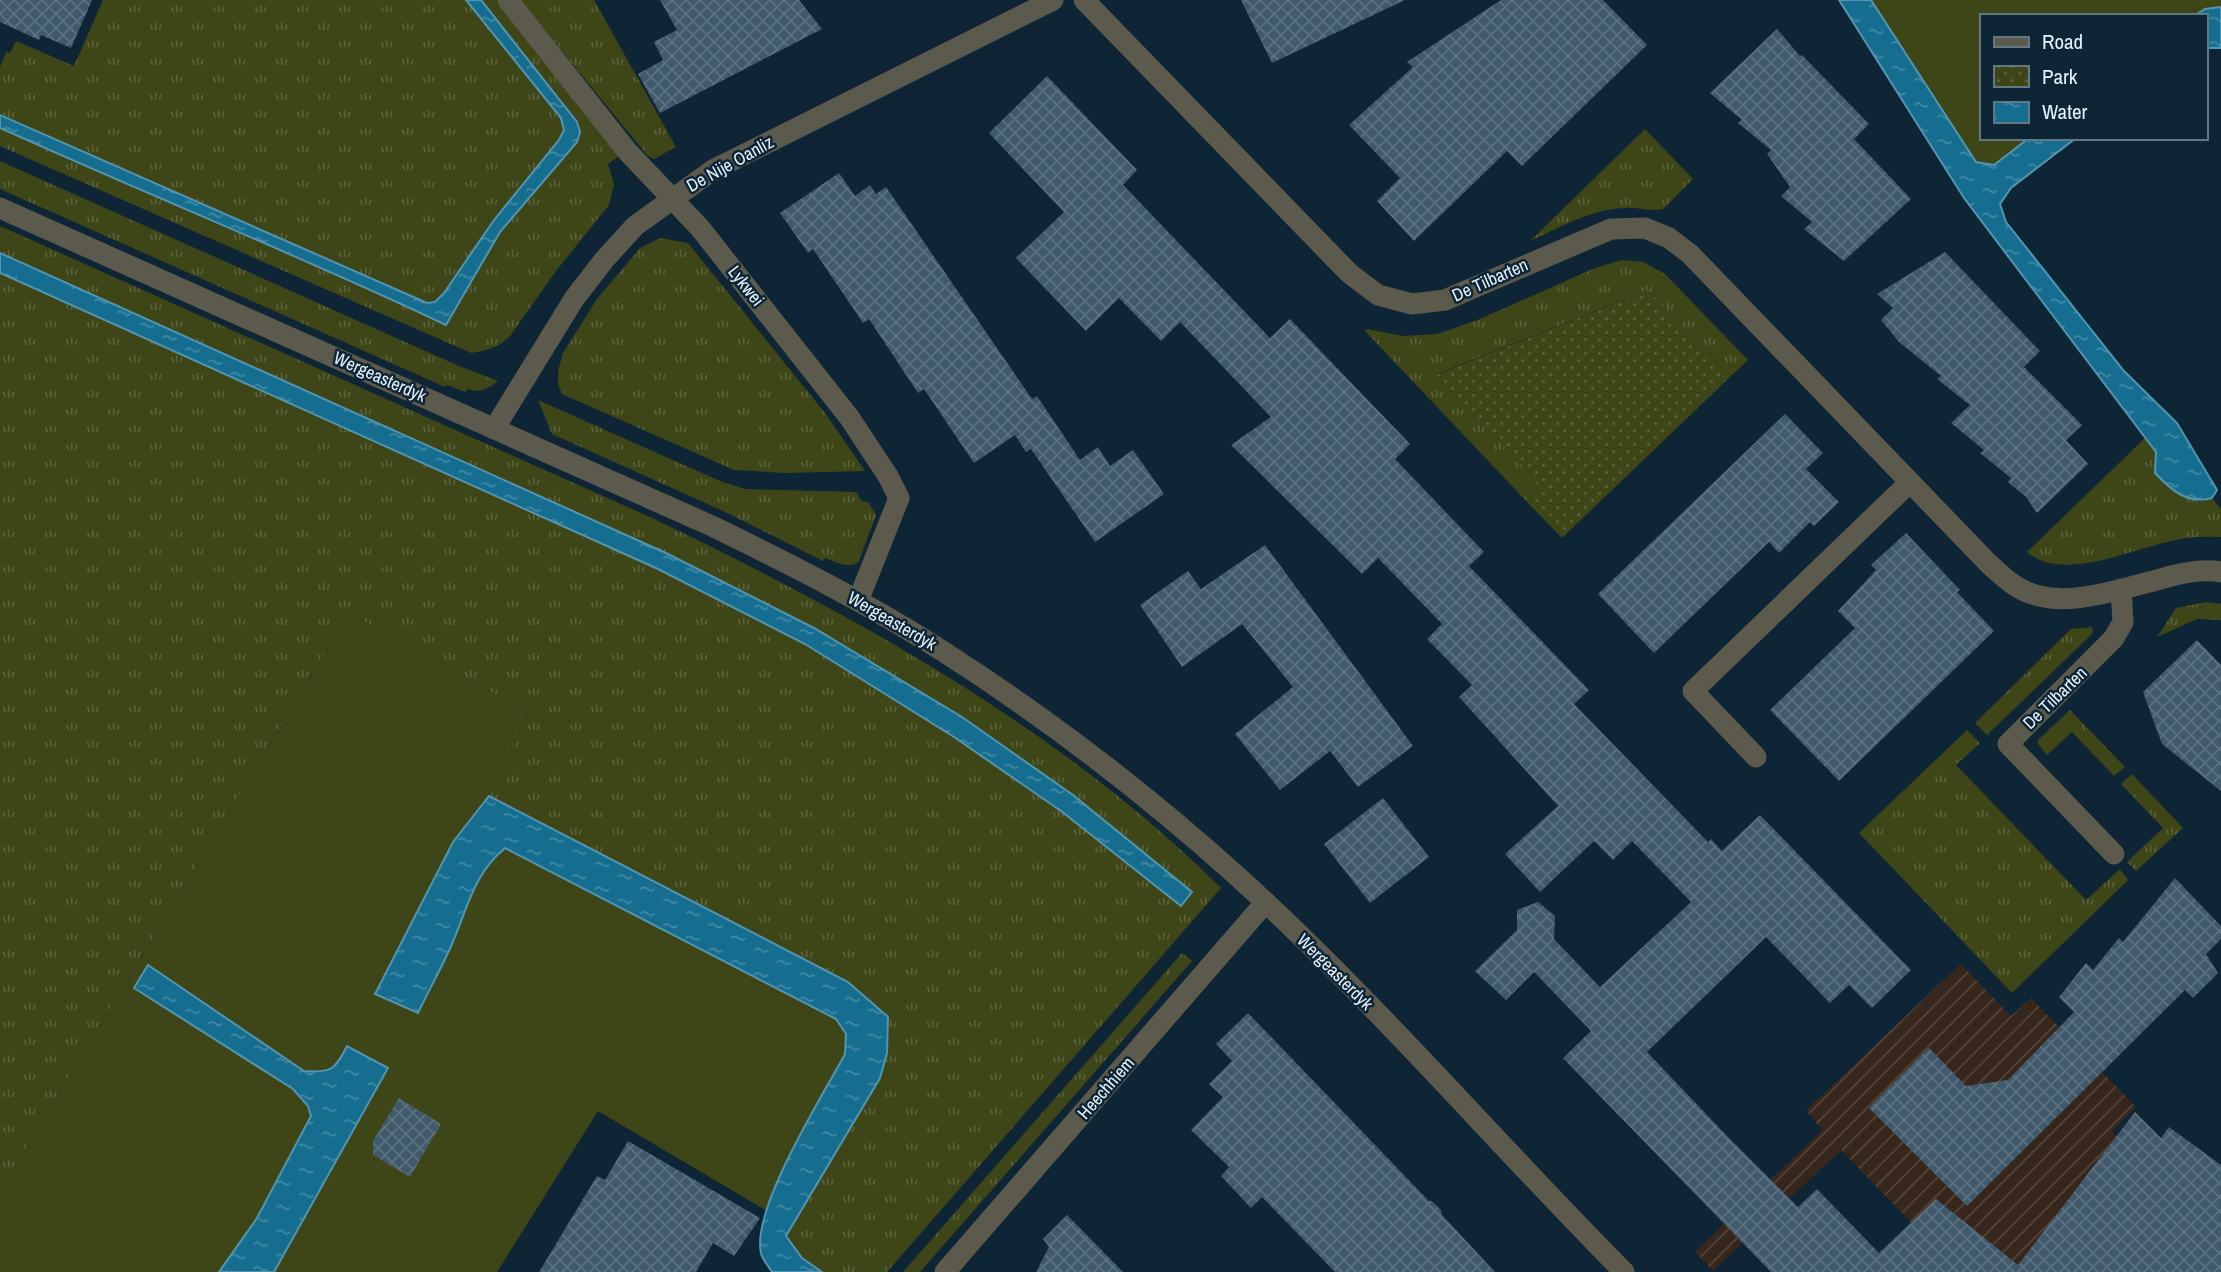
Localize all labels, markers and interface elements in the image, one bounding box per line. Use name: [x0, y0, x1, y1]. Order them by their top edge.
legend: [1980, 14, 2207, 140]
text: Road: [2042, 27, 2083, 56]
text: Park: [2042, 62, 2078, 91]
text: Water: [2042, 97, 2088, 126]
street label: De Nije Oanliz: [682, 129, 778, 198]
street label: De Tilbarten: [1448, 252, 1532, 307]
street label: Lykwei: [723, 260, 770, 311]
street label: Wergeasterdyk: [330, 345, 431, 408]
street label: Wergeasterdyk: [843, 585, 942, 656]
street label: De Tilbarten: [2017, 661, 2092, 735]
street label: Wergeasterdyk: [1292, 928, 1380, 1016]
street label: Heechhiem: [1071, 1051, 1140, 1124]

